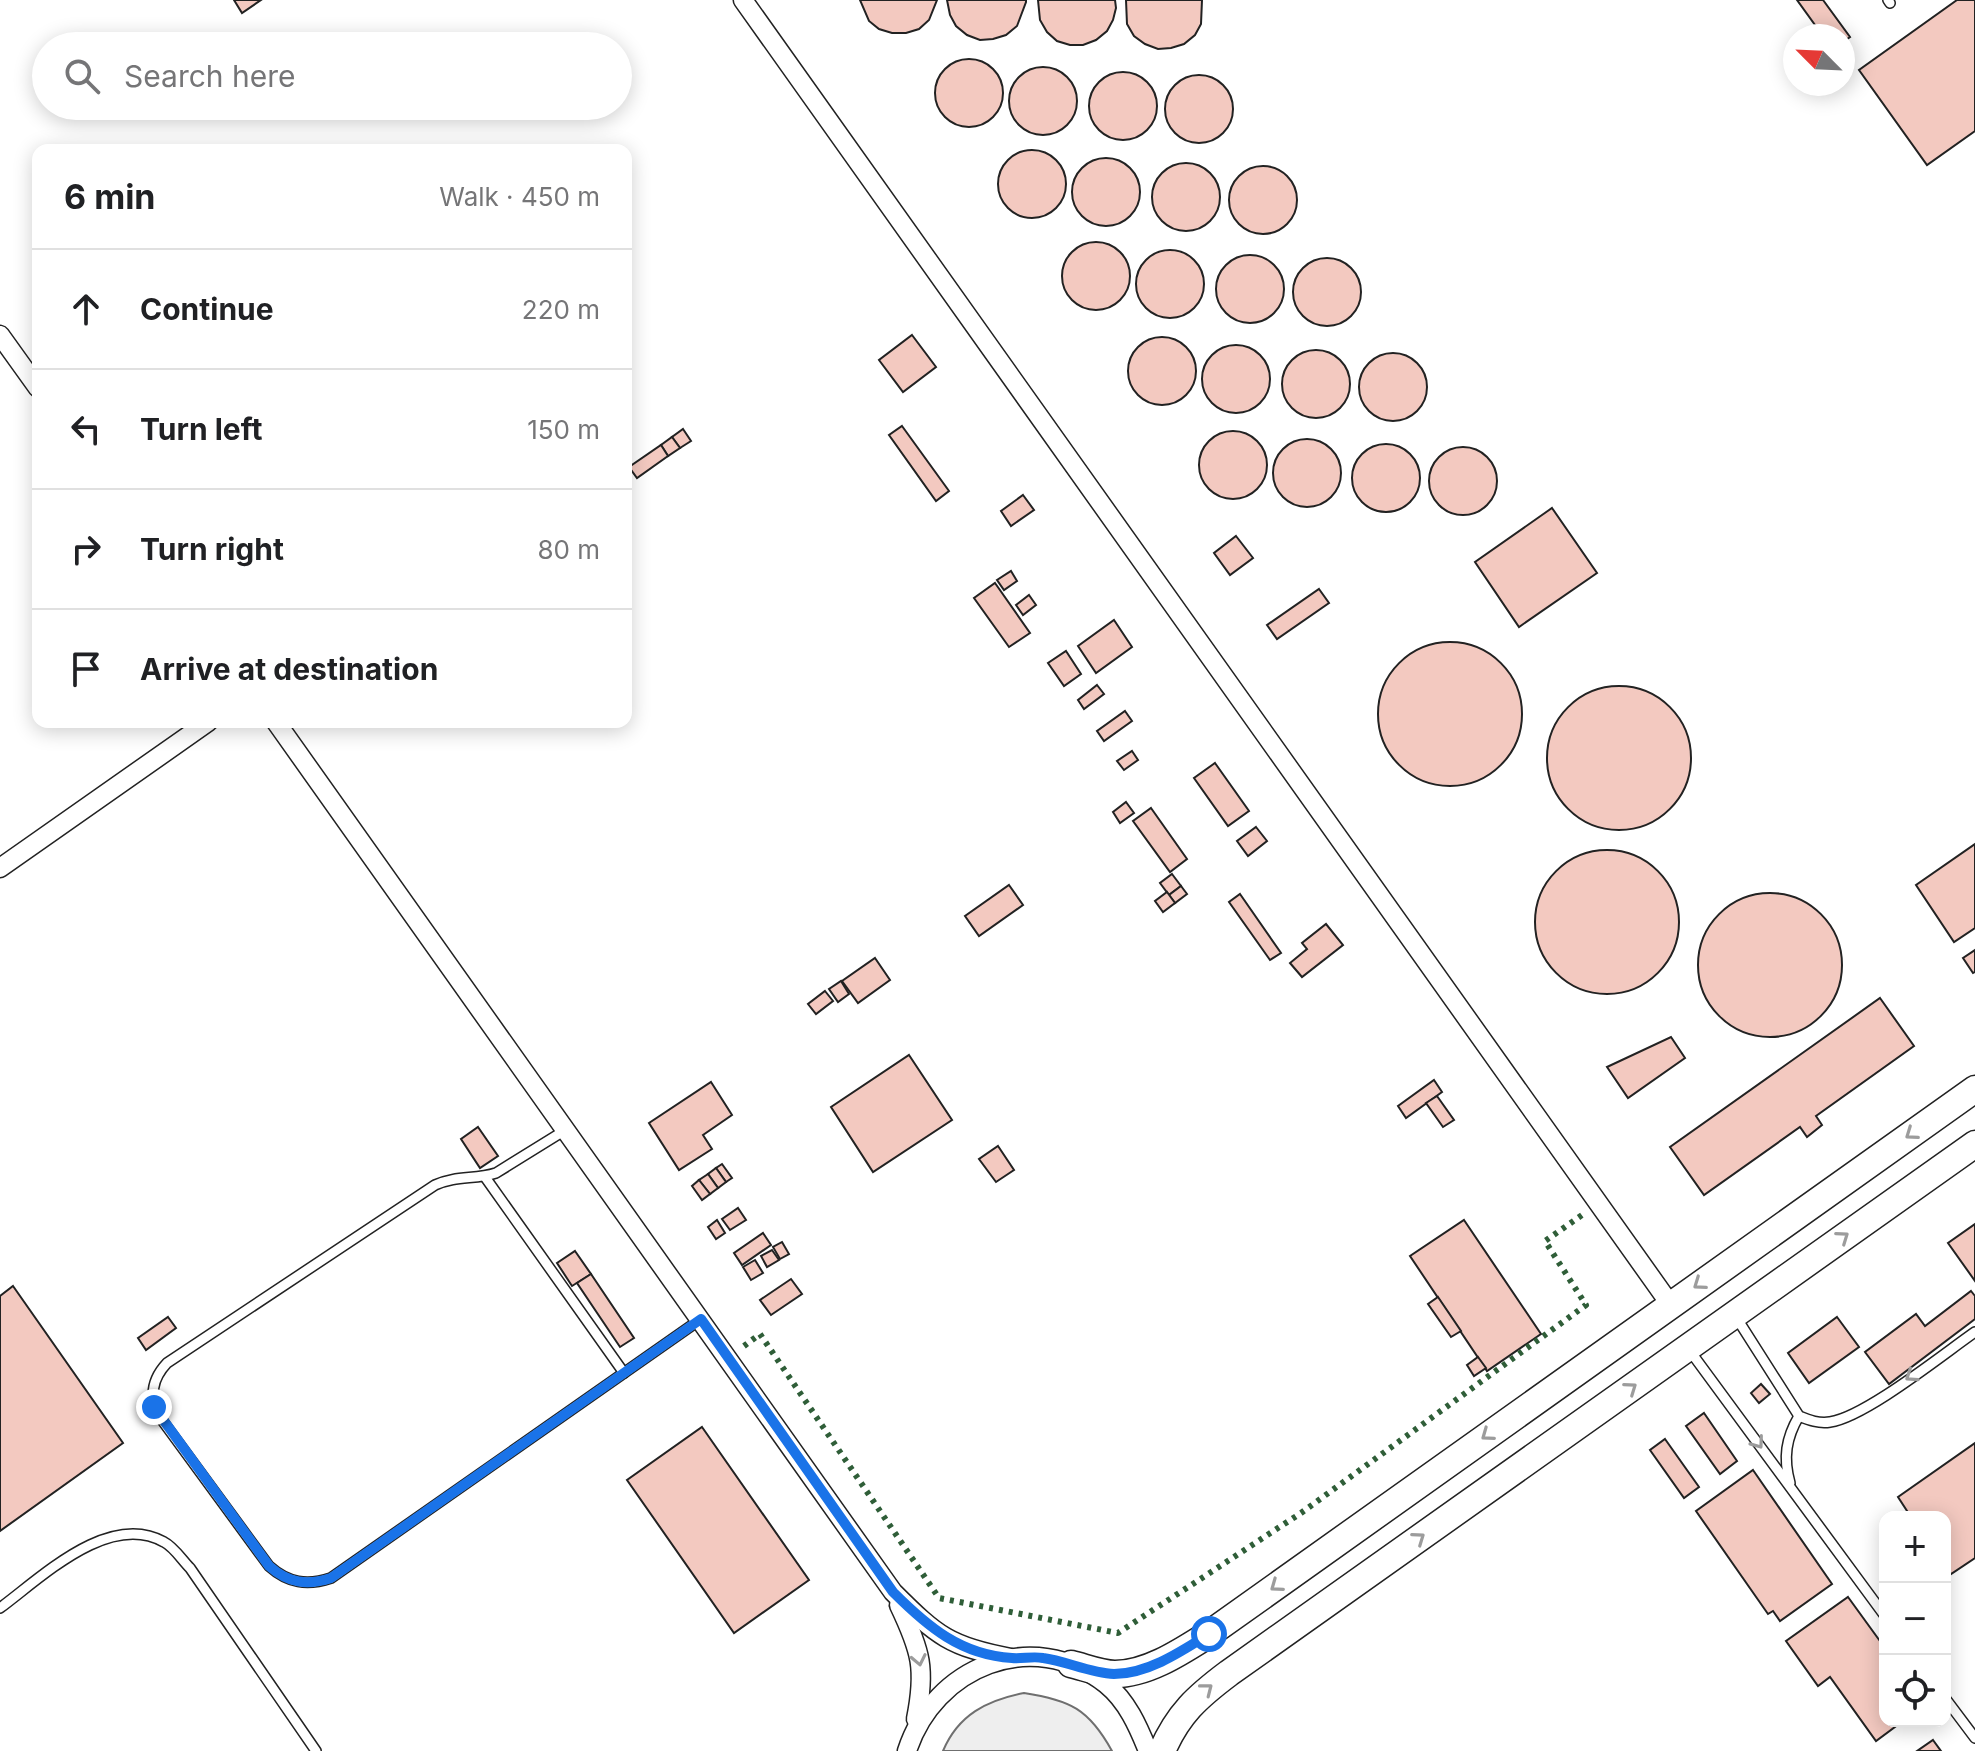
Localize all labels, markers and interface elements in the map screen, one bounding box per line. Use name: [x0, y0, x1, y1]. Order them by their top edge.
north arrow: [1783, 24, 1855, 96]
search box: [32, 32, 632, 120]
icon: search: [60, 54, 104, 98]
text: Search here: [124, 58, 296, 94]
text: 6 min: [64, 176, 156, 217]
text: Walk · 450 m: [439, 181, 600, 212]
icon: ahead: [64, 287, 108, 331]
text: Continue: [140, 291, 274, 327]
text: 220 m: [522, 294, 600, 325]
icon: left: [64, 407, 108, 451]
text: Turn left: [140, 411, 262, 447]
text: 150 m: [527, 414, 600, 445]
icon: right: [64, 527, 108, 571]
text: Turn right: [140, 531, 284, 567]
text: 80 m: [537, 534, 600, 565]
icon: arrive: [64, 647, 108, 691]
text: Arrive at destination: [140, 651, 438, 687]
one-way arrow: [1906, 1124, 1920, 1139]
one-way arrow: [1835, 1232, 1849, 1247]
one-way arrow: [1693, 1274, 1707, 1289]
one-way arrow: [1905, 1367, 1919, 1382]
one-way arrow: [1623, 1383, 1637, 1397]
route end: [136, 1389, 172, 1425]
one-way arrow: [1482, 1425, 1496, 1440]
one-way arrow: [1748, 1434, 1763, 1449]
map controls: [1879, 1511, 1951, 1727]
button: +: [1879, 1511, 1951, 1583]
one-way arrow: [1410, 1533, 1425, 1548]
one-way arrow: [1270, 1576, 1284, 1591]
button: −: [1879, 1583, 1951, 1655]
route start: [1191, 1616, 1227, 1652]
one-way arrow: [910, 1653, 927, 1667]
button: locate: [1879, 1655, 1951, 1727]
one-way arrow: [1199, 1685, 1213, 1699]

